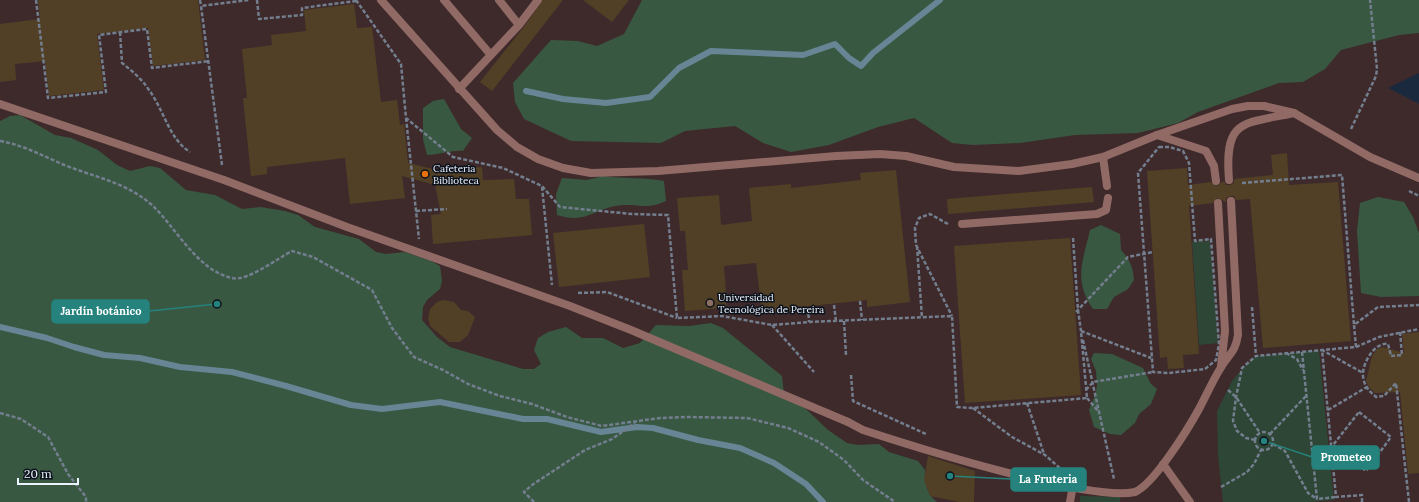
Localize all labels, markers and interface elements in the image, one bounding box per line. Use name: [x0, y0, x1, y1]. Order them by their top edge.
place label: Cafeteria Biblioteca: [433, 162, 479, 187]
marker: Cafeteria Biblioteca: [420, 169, 430, 179]
place label: Universidad Tecnológica de Pereira: [718, 291, 824, 316]
marker: Universidad Tecnológica de Pereira: [705, 298, 715, 308]
callout: Jardín botánico: [52, 300, 149, 323]
text: Jardín botánico: [60, 304, 142, 318]
callout: Prometeo: [1312, 446, 1379, 469]
text: Prometeo: [1320, 450, 1372, 464]
scale bar: [18, 460, 78, 486]
text: 20 m: [24, 466, 52, 481]
callout: La Fruteria: [1011, 468, 1086, 491]
text: La Fruteria: [1019, 472, 1078, 486]

